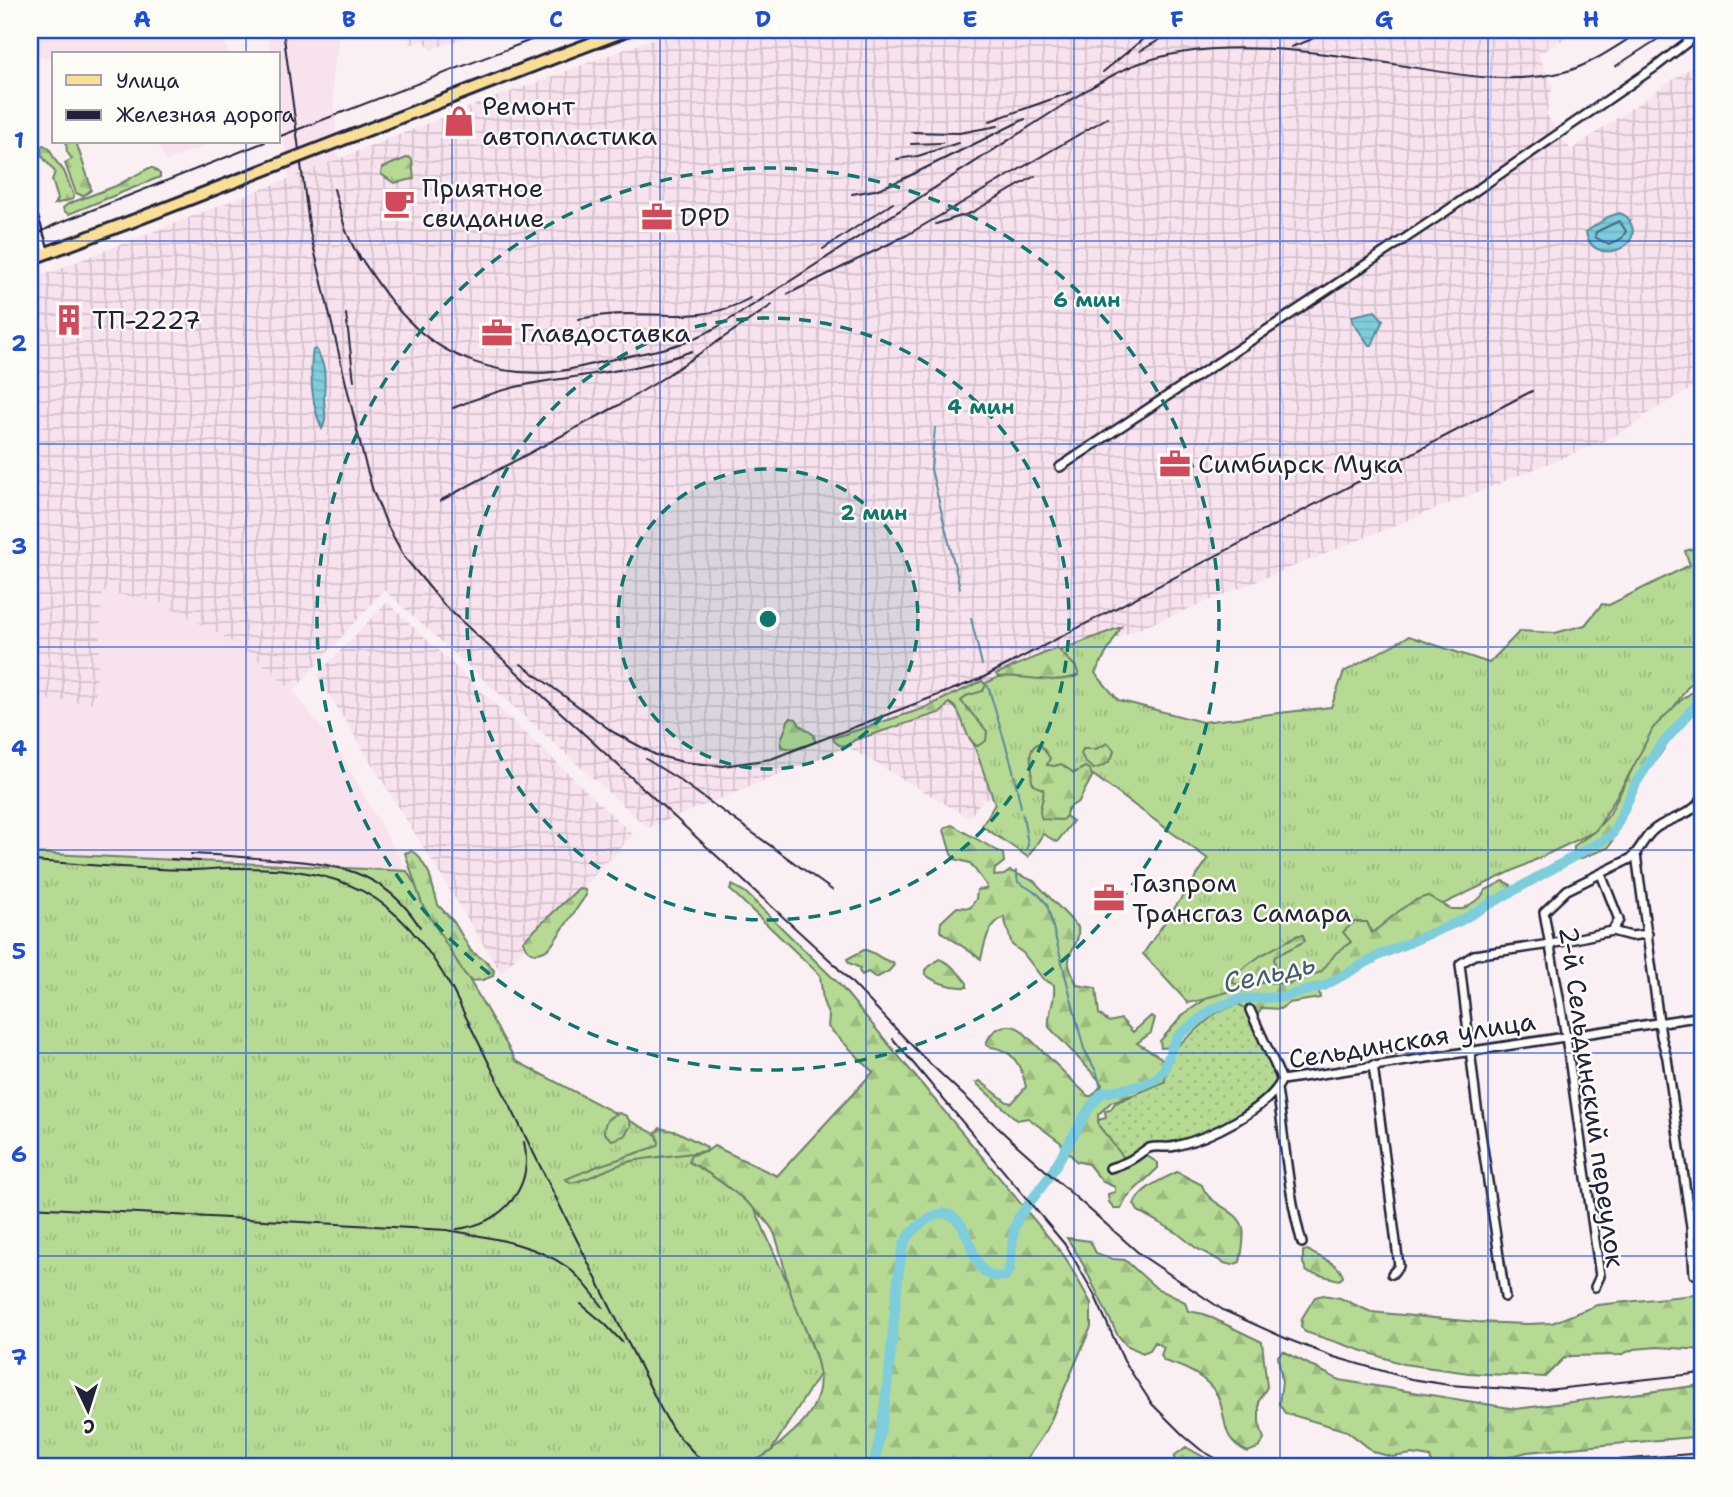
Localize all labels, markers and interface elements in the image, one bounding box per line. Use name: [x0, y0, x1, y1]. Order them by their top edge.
text: A: [133, 4, 151, 34]
text: B: [342, 4, 356, 34]
text: C: [549, 4, 563, 34]
text: D: [755, 4, 771, 34]
text: E: [962, 4, 978, 34]
text: F: [1170, 4, 1184, 34]
text: G: [1375, 4, 1394, 34]
text: H: [1583, 4, 1599, 34]
legend: [52, 52, 280, 144]
text: Улица: [116, 67, 179, 95]
place label: Ремонт автопластика: [482, 88, 657, 153]
text: Железная дорога: [116, 101, 295, 129]
shop icon: Ремонт автопластика: [442, 104, 476, 138]
text: 1: [14, 125, 24, 155]
place label: Приятное свидание: [422, 170, 545, 235]
cafe icon: Приятное свидание: [382, 186, 416, 220]
place label: DPD: [680, 199, 730, 234]
office icon: DPD: [640, 200, 674, 234]
text: 6 мин: [1053, 286, 1121, 314]
place label: ТП-2227: [92, 302, 201, 337]
building icon: ТП-2227: [52, 303, 86, 337]
place label: Главдоставка: [520, 315, 691, 350]
office icon: Главдоставка: [480, 316, 514, 350]
text: 2: [11, 328, 27, 358]
text: 4 мин: [947, 393, 1015, 421]
place label: Симбирск Мука: [1198, 446, 1403, 481]
office icon: Симбирск Мука: [1158, 447, 1192, 481]
text: 2 мин: [840, 499, 908, 527]
text: 3: [11, 531, 27, 561]
centre of rings: [756, 607, 780, 631]
text: 4: [11, 733, 27, 763]
place label: Газпром Трансгаз Самара: [1132, 865, 1351, 930]
office icon: Газпром Трансгаз Самара: [1092, 881, 1126, 915]
street label: 2-й Сельдинский переулок: [1551, 924, 1634, 1270]
text: 5: [12, 936, 26, 966]
water label: Сельдь: [1219, 944, 1319, 1002]
street label: Сельдинская улица: [1286, 1003, 1538, 1076]
text: 6: [11, 1139, 27, 1169]
text: 7: [11, 1342, 27, 1372]
north arrow: [52, 1374, 122, 1444]
text: С: [82, 1414, 96, 1439]

